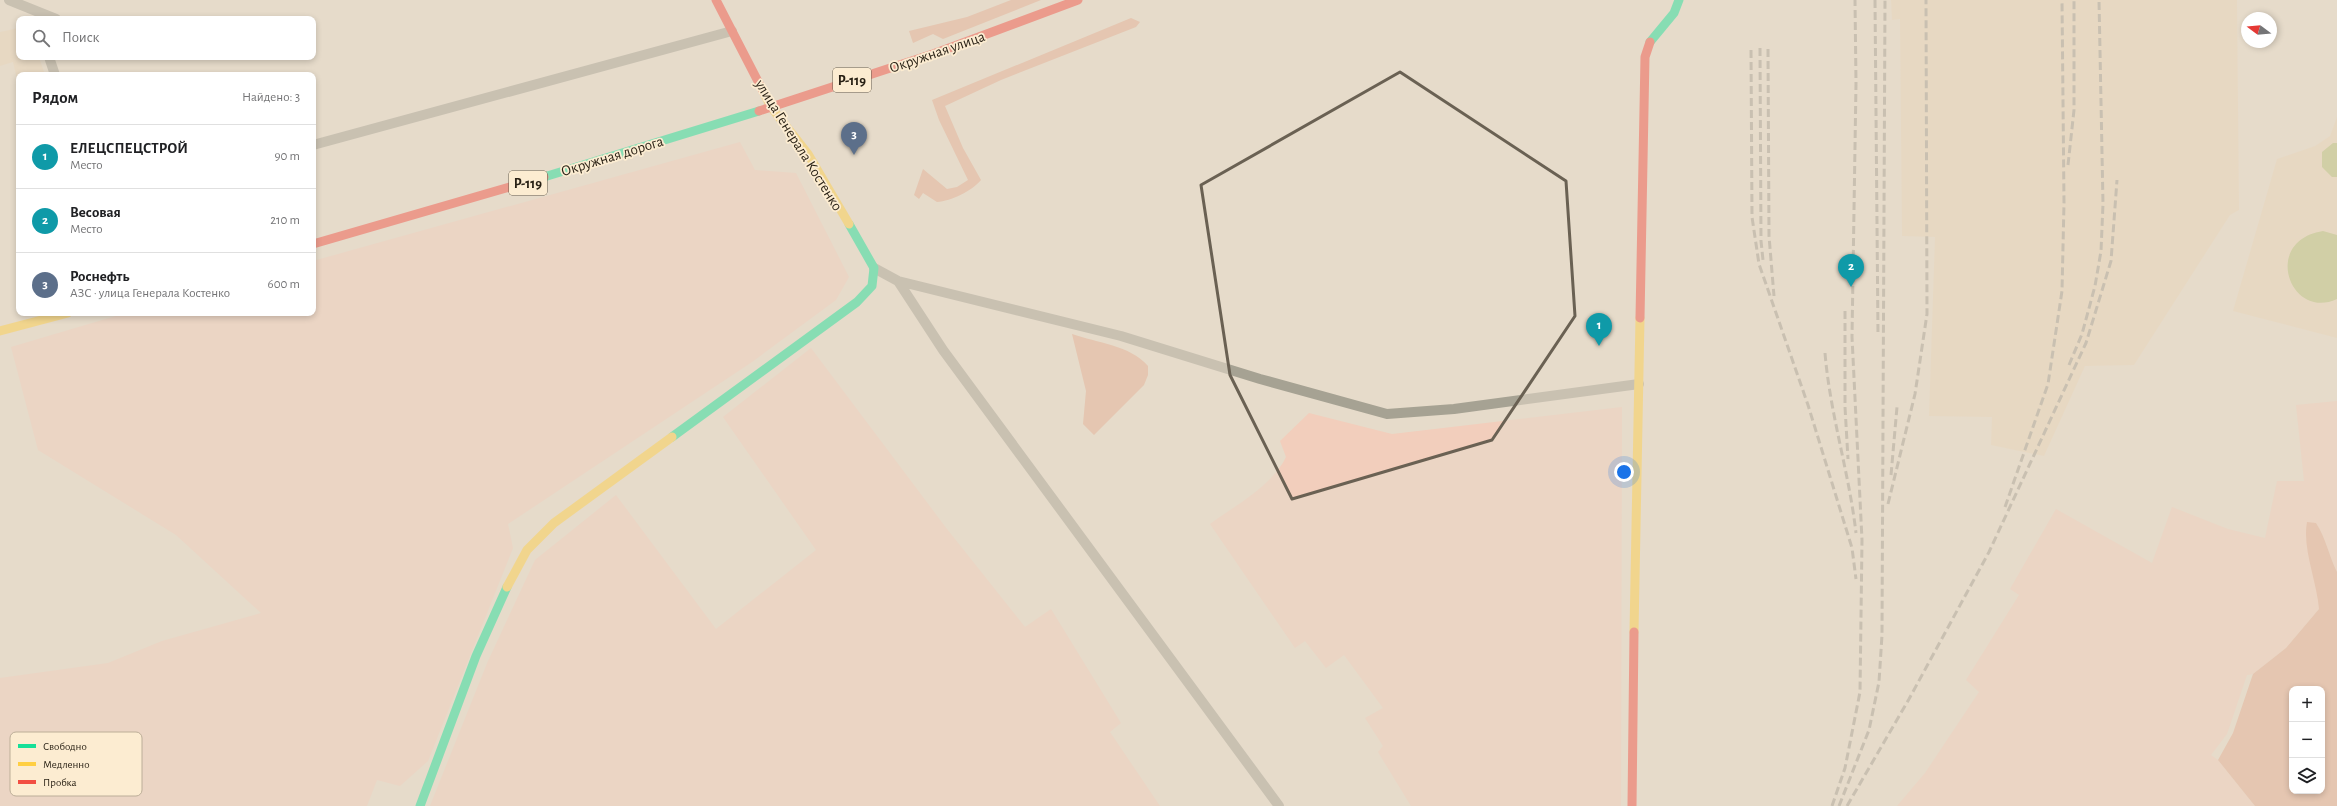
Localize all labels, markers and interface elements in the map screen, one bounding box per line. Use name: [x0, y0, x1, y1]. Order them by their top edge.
north arrow: [2241, 12, 2277, 48]
search box: [16, 16, 316, 60]
icon: search: [30, 27, 52, 49]
street label: Окружная улица: [887, 29, 987, 76]
text: Поиск: [62, 30, 100, 45]
road number: Р-119: [833, 68, 871, 92]
street label: улица Генерала Костенко: [752, 76, 845, 213]
text: Рядом: [32, 89, 78, 106]
text: Найдено: 3: [242, 91, 300, 104]
pin: 3: [841, 122, 867, 155]
street label: Окружная дорога: [559, 134, 665, 179]
text: ЕЛЕЦСПЕЦСТРОЙ: [70, 141, 188, 156]
text: 1: [43, 150, 47, 163]
text: 90 m: [274, 150, 300, 163]
text: Место: [70, 159, 102, 172]
road number: Р-119: [509, 171, 547, 195]
text: Весовая: [70, 205, 121, 220]
text: 2: [42, 214, 48, 227]
text: 210 m: [270, 214, 300, 227]
text: Место: [70, 223, 102, 236]
pin: 2: [1838, 254, 1864, 287]
text: Роснефть: [70, 269, 129, 284]
text: 3: [42, 278, 48, 291]
text: 600 m: [268, 278, 300, 291]
text: АЗС · улица Генерала Костенко: [70, 287, 230, 300]
pin: 1: [1586, 313, 1612, 346]
your location: [1614, 462, 1634, 482]
map controls: [2289, 686, 2325, 794]
button: +: [2289, 686, 2325, 722]
button: −: [2289, 722, 2325, 758]
legend: [10, 732, 142, 796]
text: Свободно: [43, 741, 87, 752]
button: layers: [2289, 758, 2325, 794]
text: Медленно: [43, 759, 90, 770]
text: Пробка: [43, 777, 76, 788]

